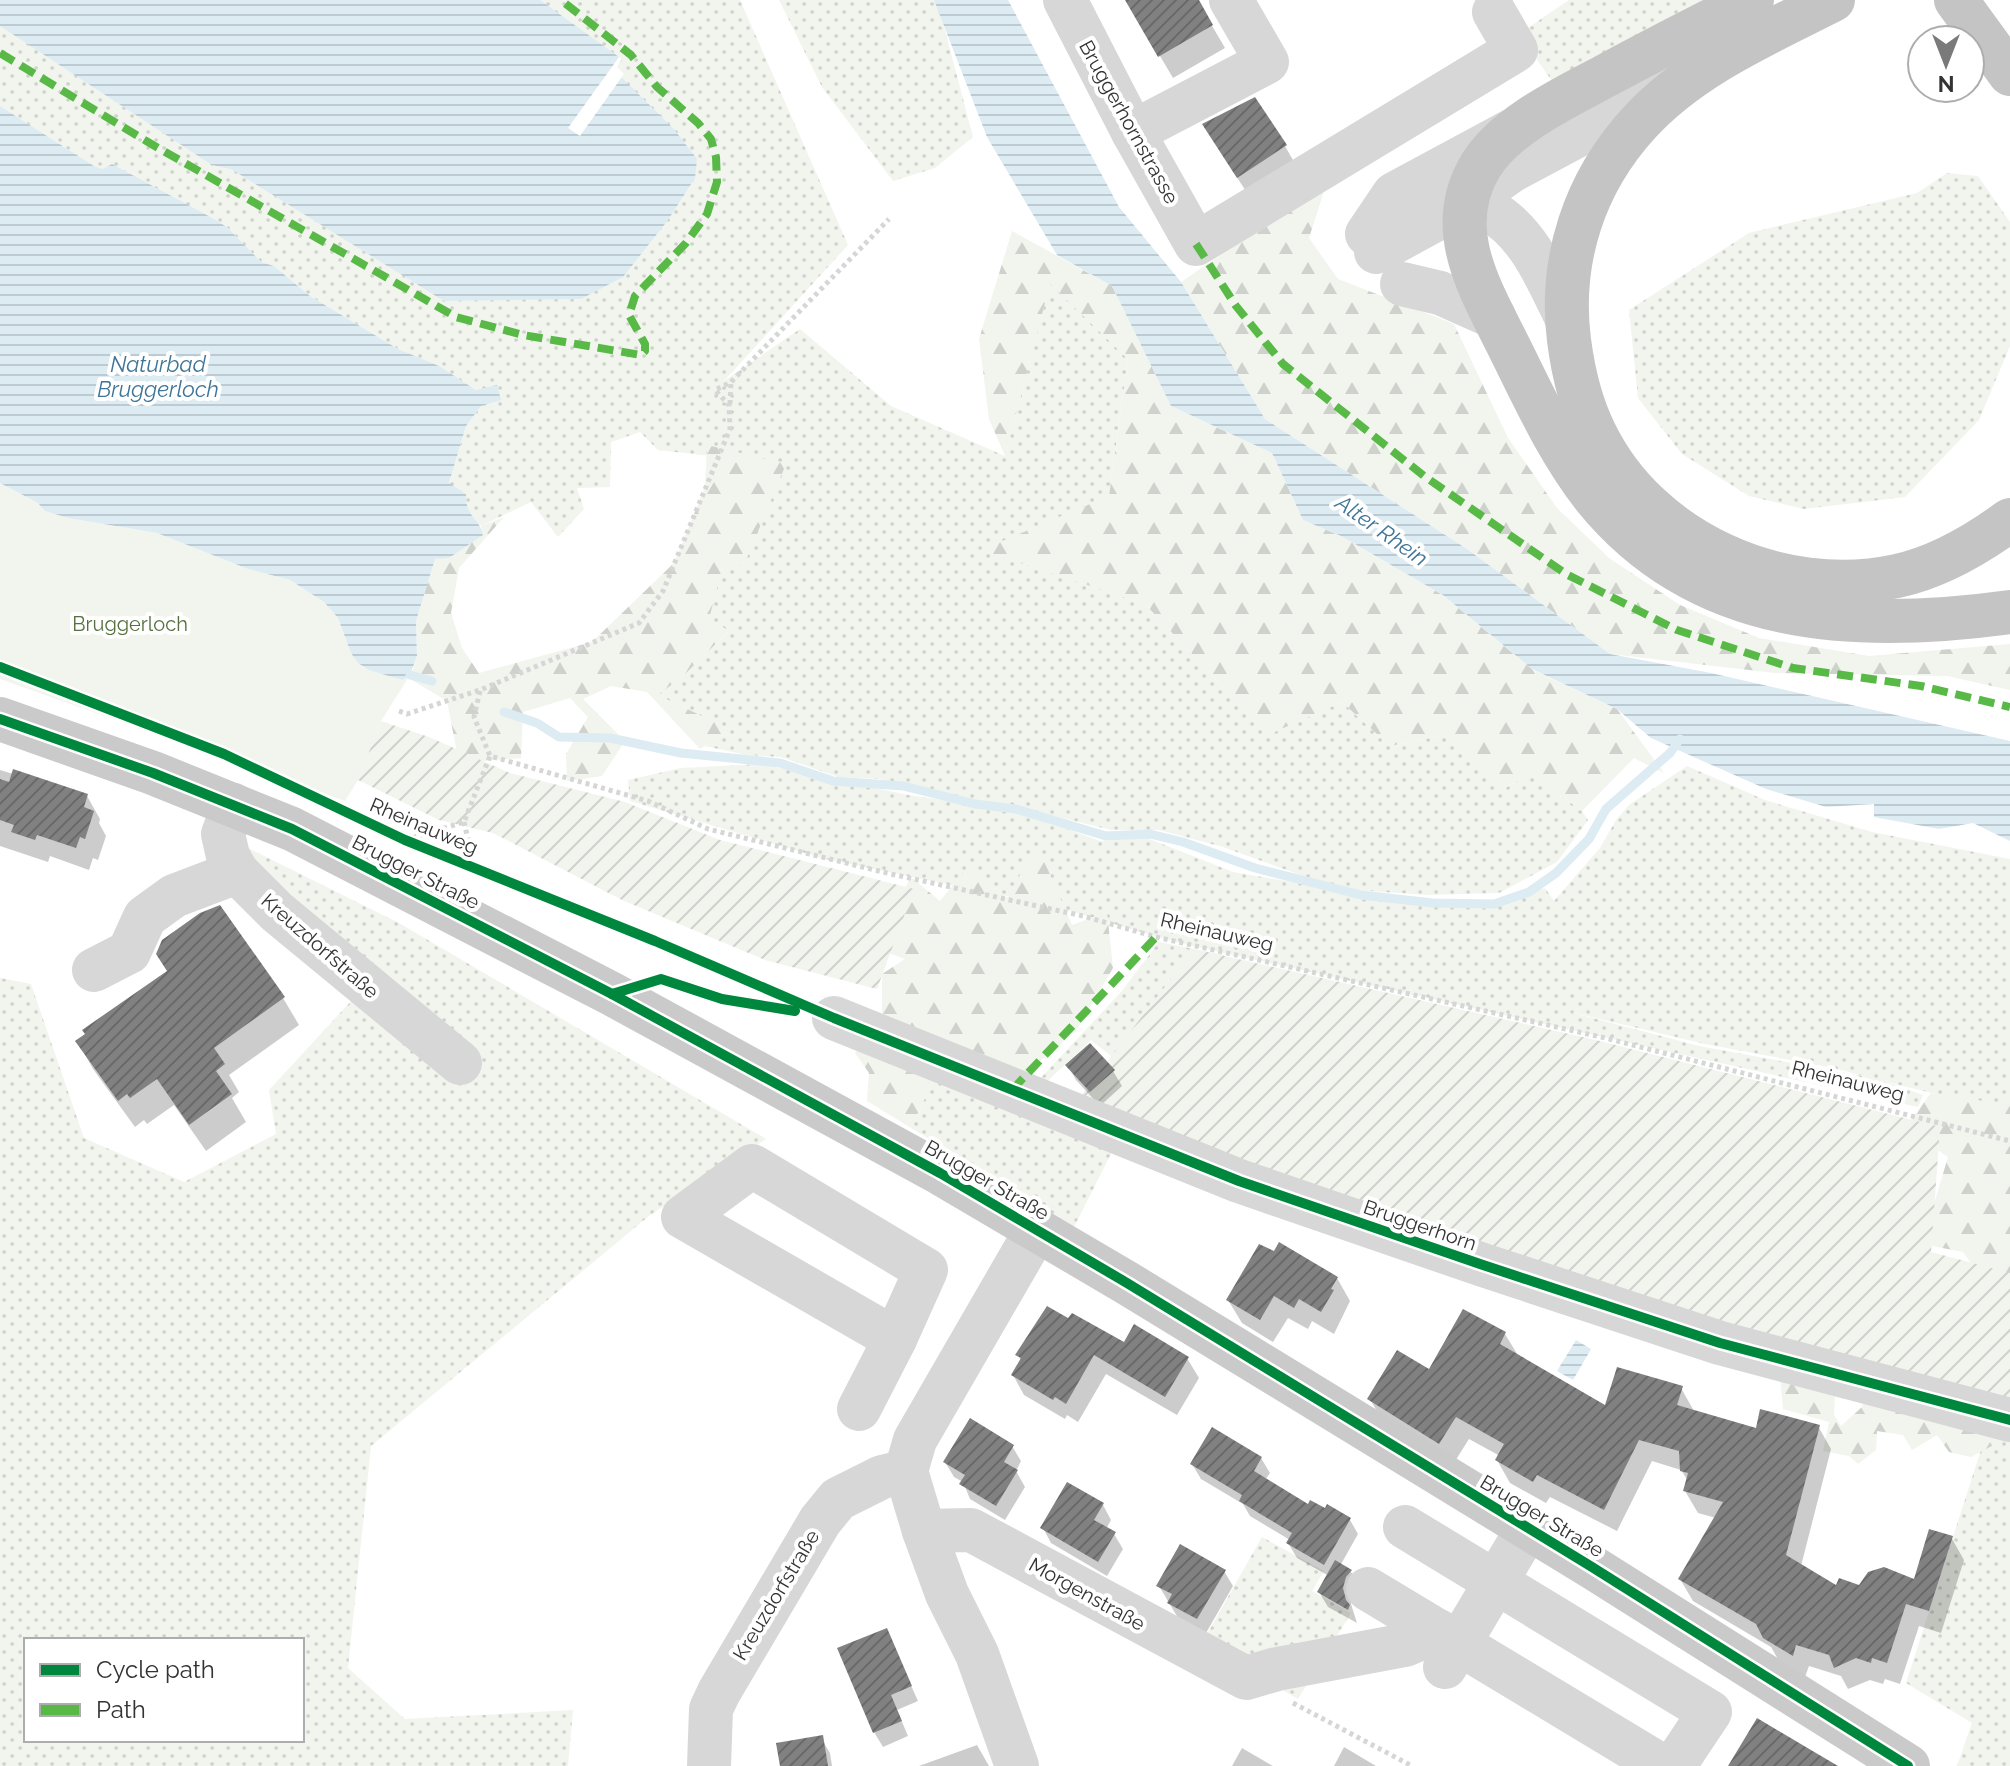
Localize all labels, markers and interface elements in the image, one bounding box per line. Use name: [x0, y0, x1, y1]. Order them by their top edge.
north arrow: [1906, 24, 1986, 104]
street label: Bruggerhornstrasse: [1074, 36, 1184, 208]
text: N: [1938, 71, 1954, 97]
water label: Naturbad Bruggerloch: [97, 351, 219, 402]
water label: Alter Rhein: [1330, 488, 1433, 571]
park label: Bruggerloch: [72, 612, 188, 636]
street label: Rheinauweg: [366, 792, 482, 860]
street label: Brugger Straße: [348, 830, 484, 915]
street label: Kreuzdorfstraße: [256, 888, 384, 1004]
street label: Rheinauweg: [1158, 907, 1276, 957]
street label: Rheinauweg: [1789, 1055, 1907, 1107]
street label: Brugger Straße: [921, 1135, 1054, 1225]
street label: Bruggerhorn: [1360, 1194, 1480, 1256]
street label: Brugger Straße: [1476, 1470, 1608, 1562]
street label: Kreuzdorfstraße: [728, 1525, 824, 1665]
street label: Morgenstraße: [1025, 1552, 1149, 1636]
legend: [24, 1638, 304, 1742]
text: Cycle path: [96, 1655, 215, 1684]
text: Path: [96, 1695, 146, 1724]

